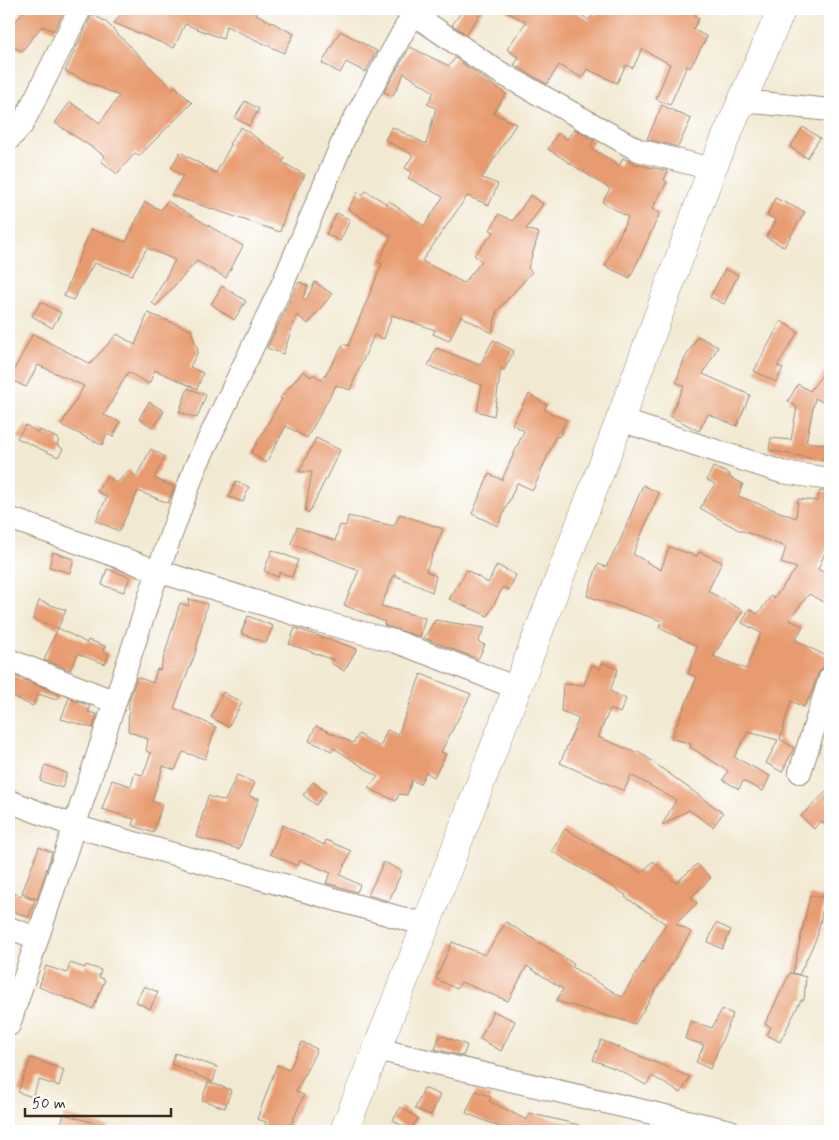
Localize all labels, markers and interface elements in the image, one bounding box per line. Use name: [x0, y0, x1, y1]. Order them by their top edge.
scale bar: [25, 1085, 171, 1117]
text: 50 m: [32, 1094, 66, 1114]

